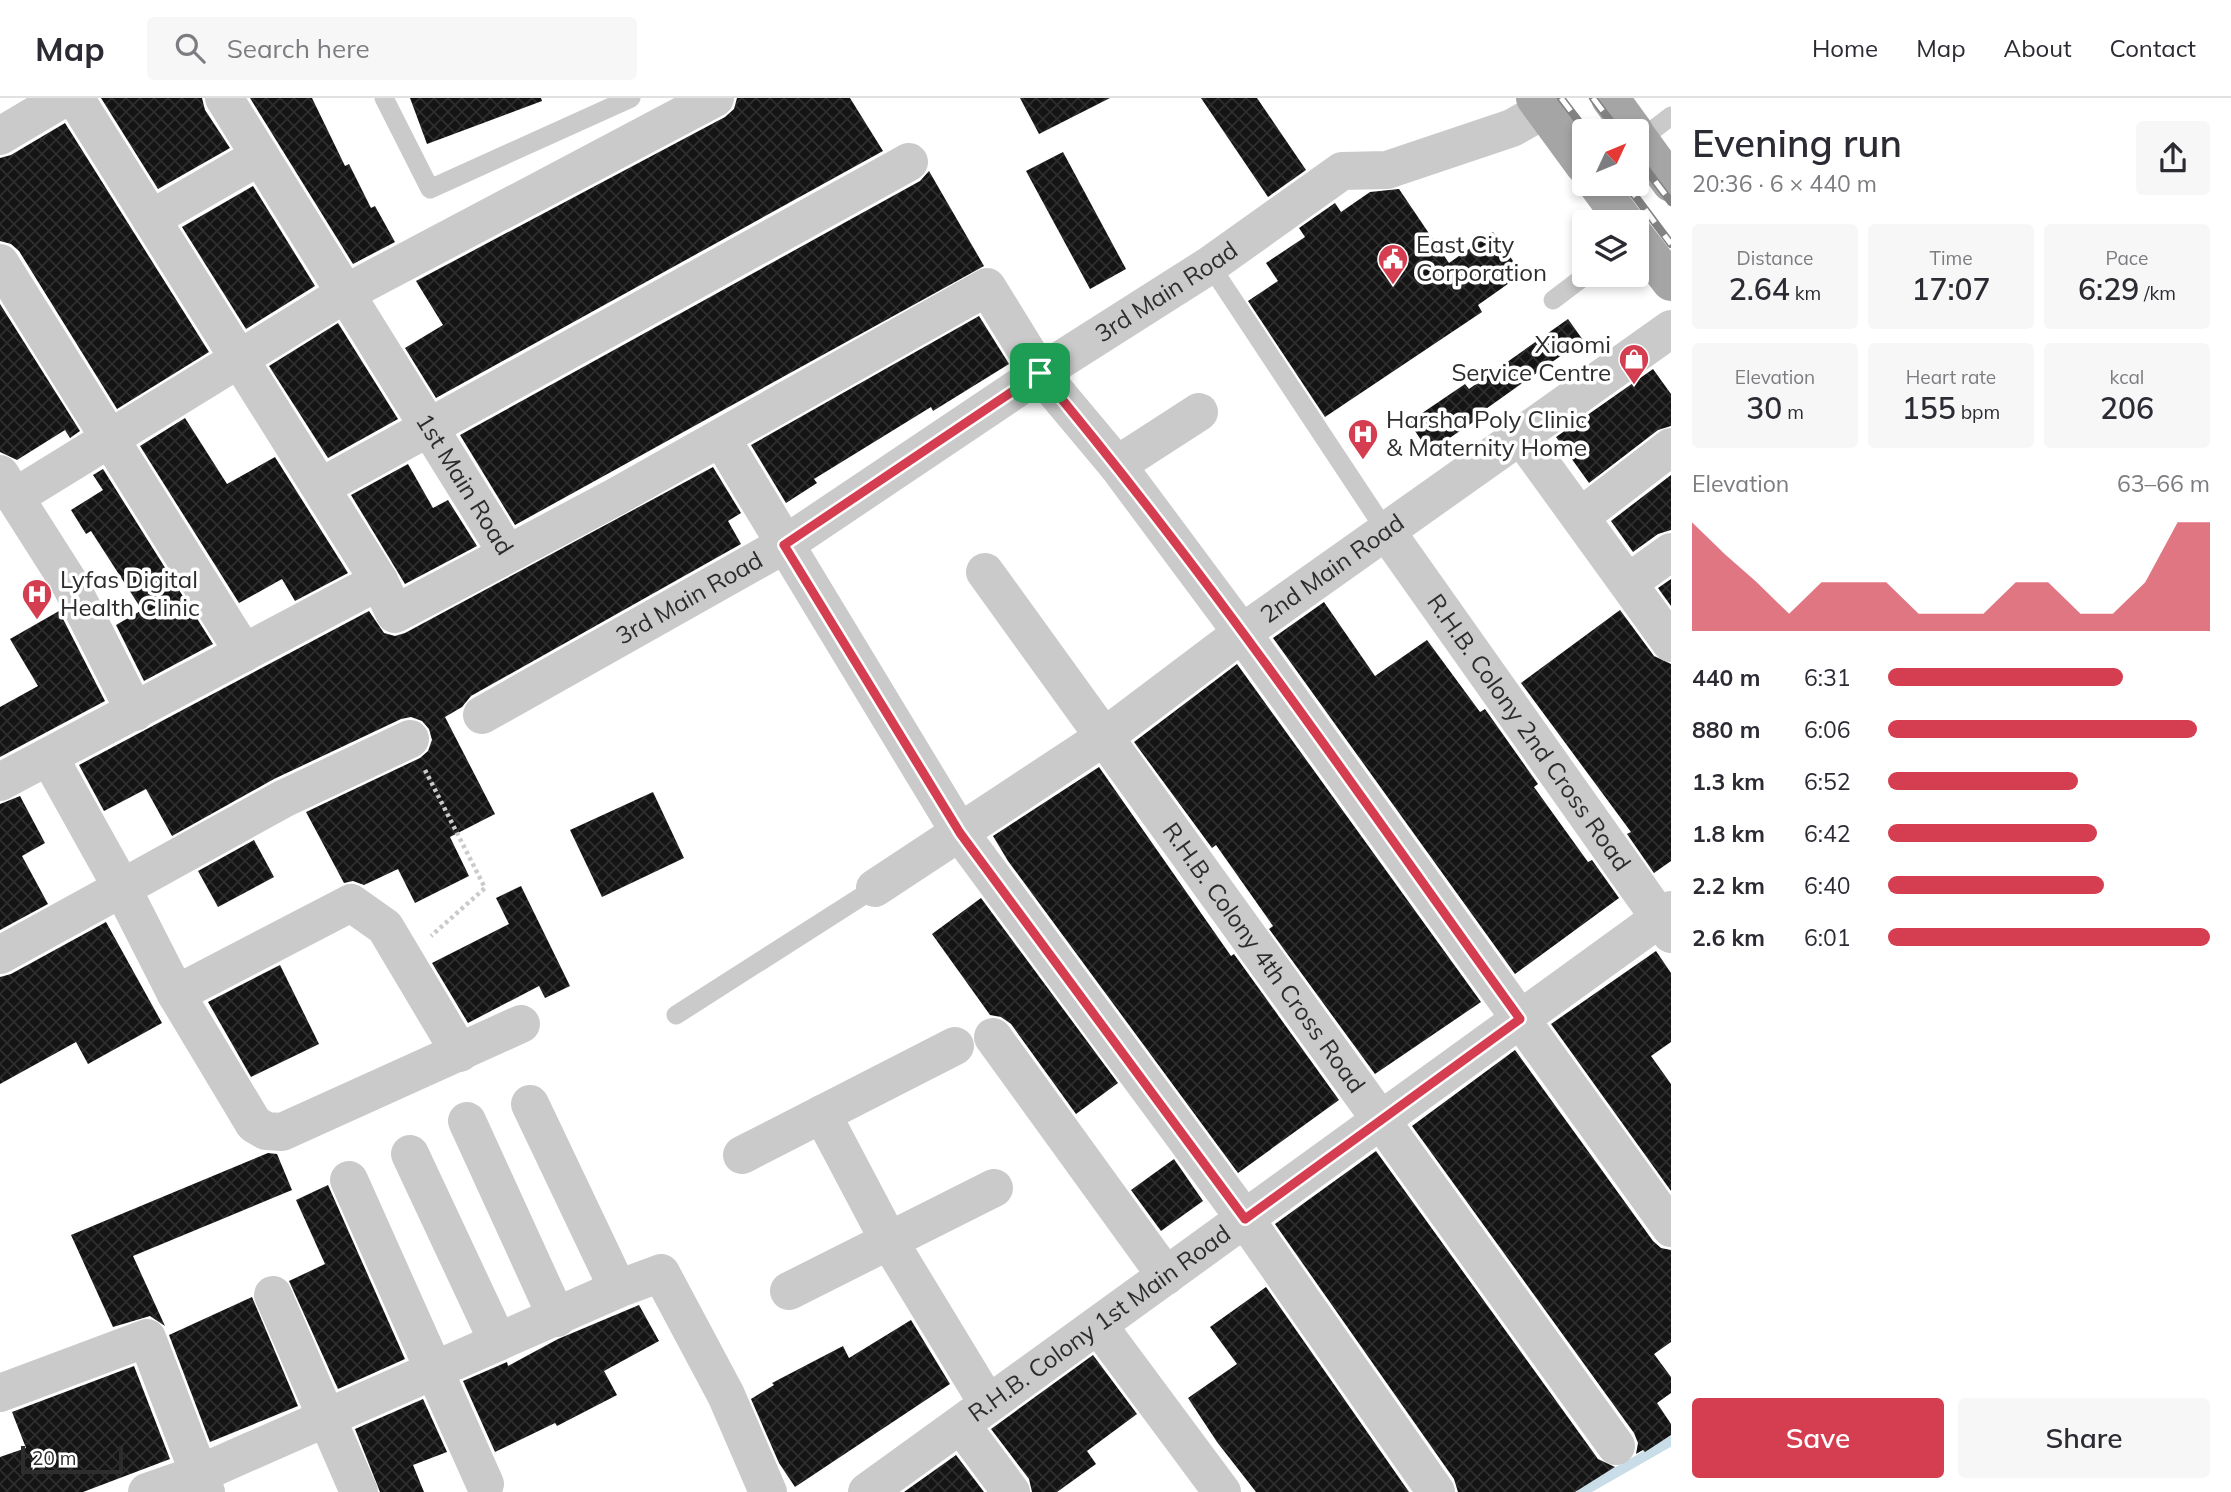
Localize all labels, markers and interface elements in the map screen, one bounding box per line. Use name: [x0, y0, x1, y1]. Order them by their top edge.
search box: [147, 17, 637, 80]
text: Map: [35, 28, 105, 69]
icon: search: [171, 29, 209, 67]
text: Search here: [227, 32, 370, 65]
text: Home: [1812, 33, 1878, 63]
text: Map: [1916, 33, 1966, 63]
text: About: [2004, 33, 2072, 63]
text: Contact: [2110, 33, 2196, 63]
north arrow: [1572, 119, 1648, 196]
map controls: [1572, 119, 1649, 287]
text: Evening run: [1692, 119, 1902, 167]
button: share: [2136, 121, 2210, 195]
text: 20:36 · 6 × 440 m: [1692, 169, 1877, 198]
button: layers: [1572, 210, 1649, 287]
place label: East City Corporation: [1416, 229, 1547, 287]
street label: 3rd Main Road: [1089, 234, 1243, 348]
public building icon: East City Corporation: [1376, 242, 1410, 286]
text: Distance: [1737, 246, 1813, 270]
text: Time: [1929, 246, 1973, 270]
text: Pace: [2106, 246, 2148, 270]
text: 2.64: [1729, 270, 1790, 308]
text: 17:07: [1911, 270, 1991, 308]
text: 6:29: [2078, 270, 2139, 308]
text: km: [1790, 281, 1821, 305]
text: /km: [2139, 281, 2176, 305]
place label: Xiaomi Service Centre: [1451, 329, 1611, 387]
shop icon: Xiaomi Service Centre: [1617, 342, 1651, 386]
pin: [1010, 343, 1070, 403]
icon: arrive: [1021, 354, 1059, 392]
text: Elevation: [1735, 365, 1815, 389]
text: Heart rate: [1906, 365, 1996, 389]
text: kcal: [2110, 365, 2144, 389]
text: 30: [1746, 389, 1782, 427]
text: 155: [1902, 389, 1956, 427]
text: 206: [2100, 389, 2154, 427]
text: m: [1782, 400, 1804, 424]
text: bpm: [1956, 400, 2000, 424]
place label: Harsha Poly Clinic & Maternity Home: [1386, 404, 1587, 462]
street label: 1st Main Road: [410, 408, 520, 560]
hospital icon: Harsha Poly Clinic & Maternity Home: [1346, 417, 1380, 461]
text: Elevation: [1692, 469, 1789, 498]
text: 63–66 m: [2117, 469, 2210, 498]
street label: 2nd Main Road: [1254, 507, 1410, 629]
street label: 3rd Main Road: [610, 544, 768, 651]
place label: Lyfas Digital Health Clinic: [60, 564, 200, 622]
hospital icon: Lyfas Digital Health Clinic: [20, 577, 54, 621]
street label: R.H.B. Colony 2nd Cross Road: [1421, 588, 1638, 876]
text: 440 m: [1692, 663, 1760, 692]
text: 6:31: [1804, 663, 1851, 692]
text: 880 m: [1692, 715, 1760, 744]
text: 6:06: [1804, 715, 1851, 744]
text: 1.3 km: [1692, 767, 1765, 796]
text: 6:52: [1804, 767, 1851, 796]
street label: R.H.B. Colony 4th Cross Road: [1157, 816, 1372, 1098]
text: 1.8 km: [1692, 819, 1765, 848]
text: 6:42: [1804, 819, 1851, 848]
text: 2.2 km: [1692, 871, 1765, 900]
text: 6:40: [1804, 871, 1851, 900]
text: 2.6 km: [1692, 923, 1765, 952]
text: 6:01: [1804, 923, 1851, 952]
street label: R.H.B. Colony 1st Main Road: [962, 1218, 1236, 1428]
button: Save: [1692, 1398, 1944, 1478]
button: Share: [1958, 1398, 2210, 1478]
scale bar: [21, 1443, 122, 1475]
text: 20 m: [32, 1446, 76, 1470]

